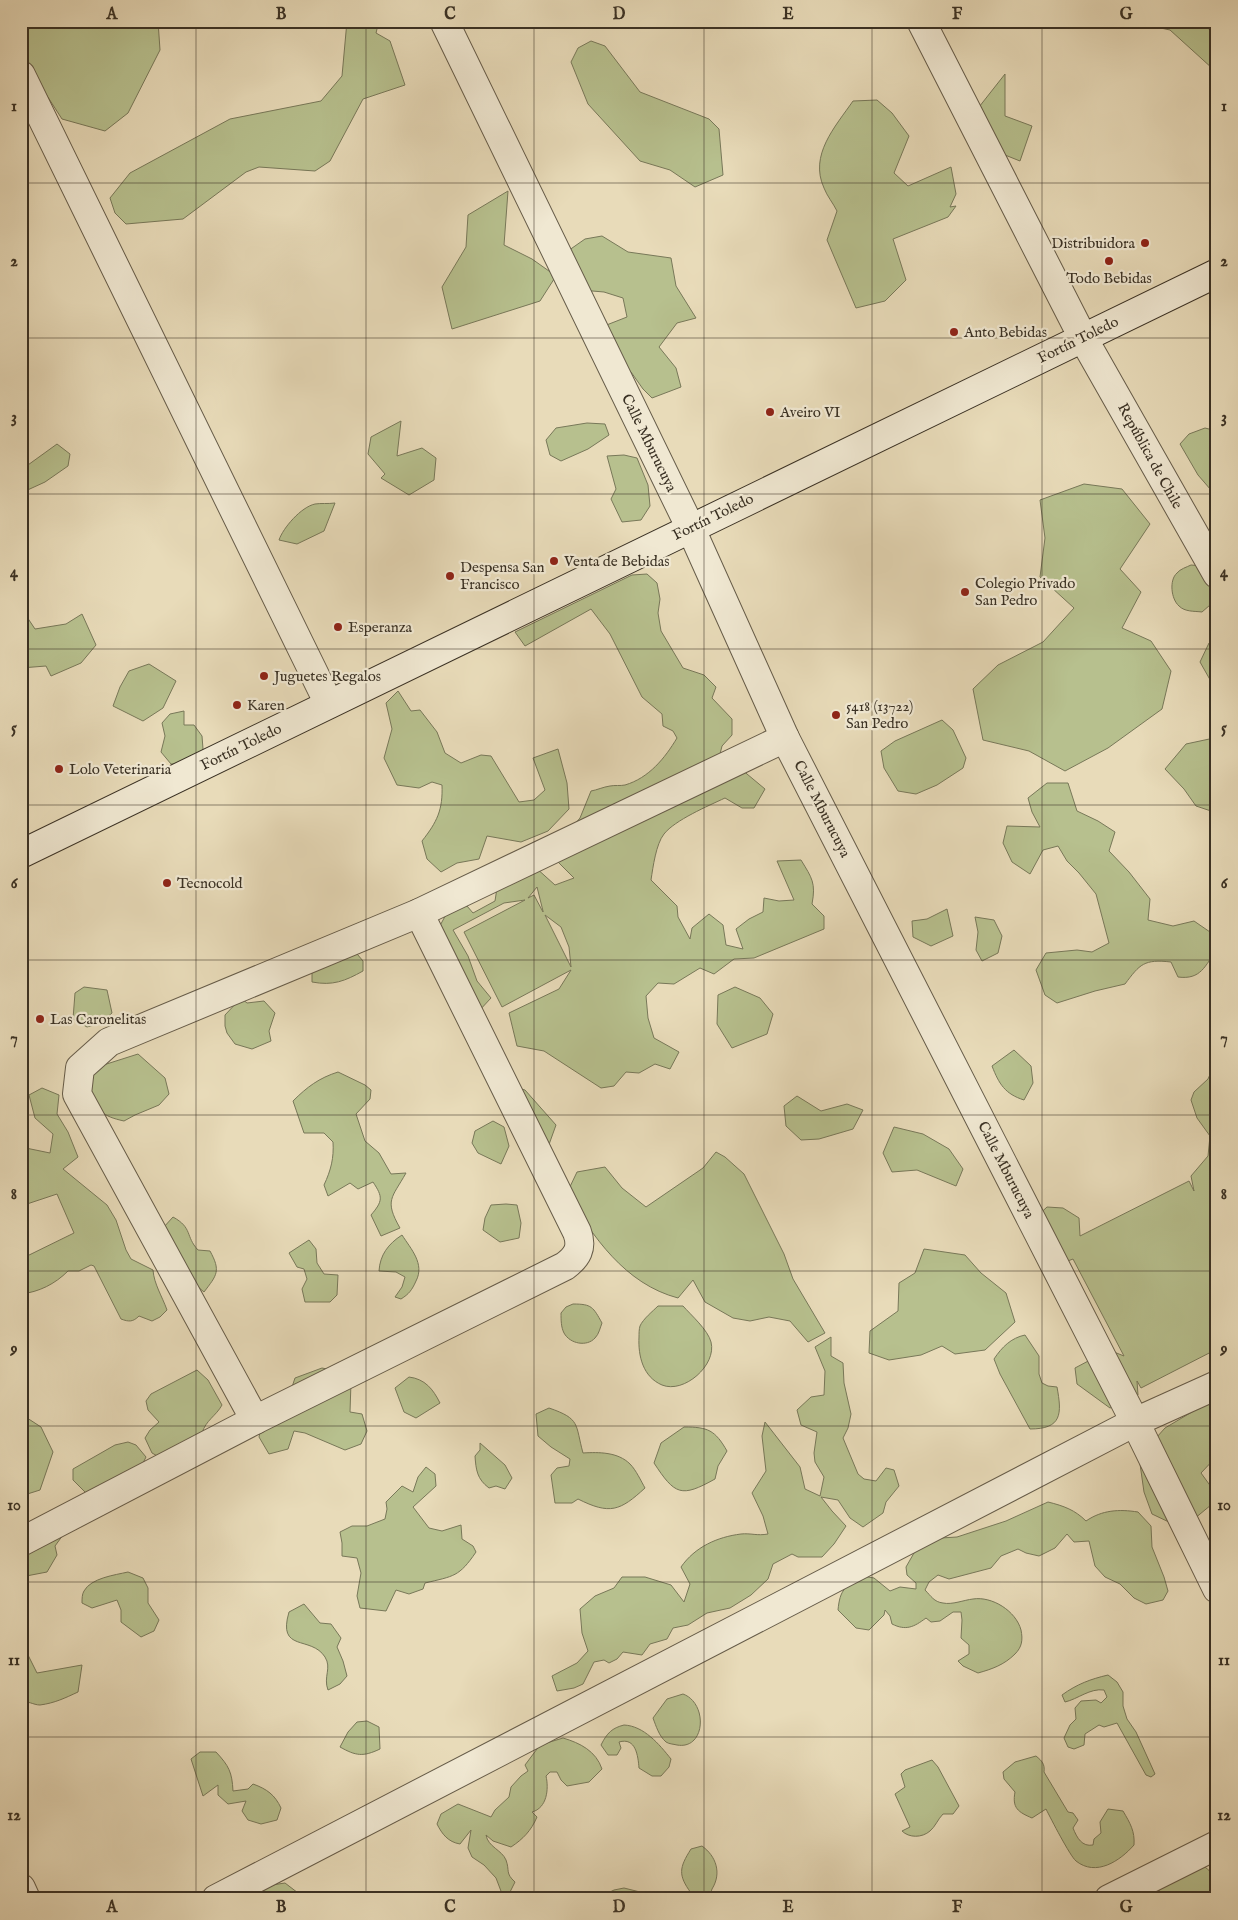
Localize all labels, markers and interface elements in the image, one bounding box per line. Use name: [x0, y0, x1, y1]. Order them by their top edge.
text: A: [106, 5, 119, 25]
text: B: [276, 5, 287, 25]
text: C: [444, 5, 456, 25]
text: D: [613, 5, 626, 25]
text: E: [782, 5, 794, 25]
text: F: [952, 5, 963, 25]
text: G: [1120, 5, 1133, 25]
text: 1: [11, 97, 17, 117]
text: 1: [1221, 97, 1227, 117]
place label: Distribuidora: [1051, 234, 1136, 253]
marker: Distribuidora: [1139, 237, 1151, 249]
text: 2: [10, 252, 18, 272]
text: 2: [1220, 252, 1228, 272]
marker: Todo Bebidas: [1103, 255, 1115, 267]
place label: Todo Bebidas: [1066, 269, 1152, 288]
street label: Fortín Toledo: [1034, 312, 1122, 368]
place label: Anto Bebidas: [963, 323, 1047, 342]
marker: Anto Bebidas: [948, 326, 960, 338]
street label: Calle Mburucuya: [617, 391, 681, 496]
street label: República de Chile: [1113, 400, 1187, 512]
place label: Aveiro VI: [779, 403, 841, 422]
marker: Aveiro VI: [764, 406, 776, 418]
text: 3: [11, 408, 17, 428]
text: 3: [1221, 408, 1227, 428]
street label: Fortín Toledo: [669, 489, 757, 545]
place label: Venta de Bebidas: [563, 552, 669, 571]
marker: Venta de Bebidas: [548, 555, 560, 567]
place label: Despensa San Francisco: [460, 558, 544, 594]
text: 4: [10, 563, 19, 583]
text: 4: [1220, 563, 1229, 583]
marker: Despensa San Francisco: [444, 570, 456, 582]
place label: Colegio Privado San Pedro: [975, 574, 1075, 610]
marker: Colegio Privado San Pedro: [959, 586, 971, 598]
place label: Esperanza: [348, 618, 413, 637]
marker: Esperanza: [332, 621, 344, 633]
place label: Juguetes Regalos: [272, 667, 381, 686]
marker: Juguetes Regalos: [258, 670, 270, 682]
place label: Karen: [247, 696, 285, 715]
place label: 5418 (13722) San Pedro: [846, 697, 914, 733]
marker: Karen: [231, 699, 243, 711]
marker: 5418 (13722) San Pedro: [830, 709, 842, 721]
text: 5: [11, 719, 17, 739]
street label: Fortín Toledo: [197, 719, 285, 775]
text: 5: [1221, 719, 1227, 739]
street label: Calle Mburucuya: [789, 757, 855, 861]
place label: Lolo Veterinaria: [69, 760, 172, 779]
marker: Lolo Veterinaria: [53, 763, 65, 775]
text: 6: [11, 874, 19, 894]
place label: Tecnocold: [177, 874, 244, 893]
text: 6: [1221, 874, 1229, 894]
marker: Tecnocold: [161, 877, 173, 889]
place label: Las Caronelitas: [50, 1010, 146, 1029]
marker: Las Caronelitas: [34, 1013, 46, 1025]
text: 7: [10, 1029, 18, 1049]
text: 7: [1220, 1029, 1228, 1049]
street label: Calle Mburucuya: [973, 1118, 1039, 1222]
text: 8: [11, 1185, 17, 1205]
text: 8: [1221, 1185, 1227, 1205]
text: 9: [10, 1340, 18, 1360]
text: 9: [1220, 1340, 1228, 1360]
text: 10: [7, 1496, 21, 1516]
text: 10: [1217, 1496, 1231, 1516]
text: 11: [8, 1651, 20, 1671]
text: 11: [1218, 1651, 1230, 1671]
text: 12: [7, 1806, 21, 1826]
text: 12: [1217, 1806, 1231, 1826]
text: A: [106, 1898, 119, 1918]
text: B: [276, 1898, 287, 1918]
text: C: [444, 1898, 456, 1918]
text: D: [613, 1898, 626, 1918]
text: E: [782, 1898, 794, 1918]
text: F: [952, 1898, 963, 1918]
text: G: [1120, 1898, 1133, 1918]

